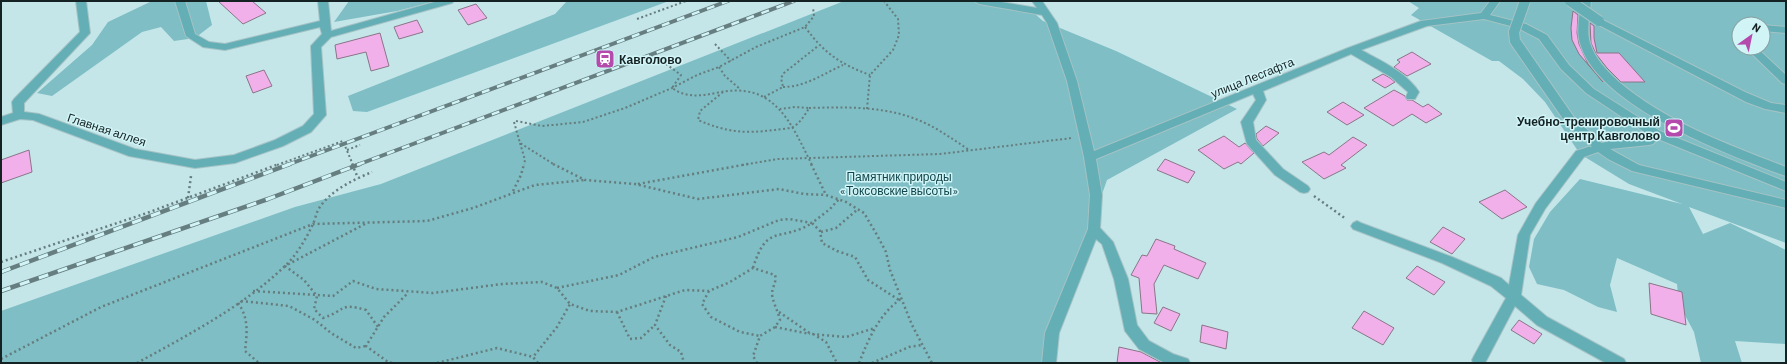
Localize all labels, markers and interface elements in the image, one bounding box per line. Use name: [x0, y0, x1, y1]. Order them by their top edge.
north arrow: [1731, 16, 1771, 56]
text: N: [1750, 20, 1763, 35]
station icon: Кавголово: [594, 48, 616, 70]
place label: Кавголово: [619, 52, 682, 66]
street label: улица Лесгафта: [1208, 54, 1296, 101]
street label: Главная аллея: [66, 110, 148, 148]
place label: Учебно-тренировочный центр Кавголово: [1517, 114, 1660, 143]
sports icon: Учебно-тренировочный центр Кавголово: [1663, 117, 1685, 139]
park label: Памятник природы «Токсовские высоты»: [839, 169, 959, 197]

